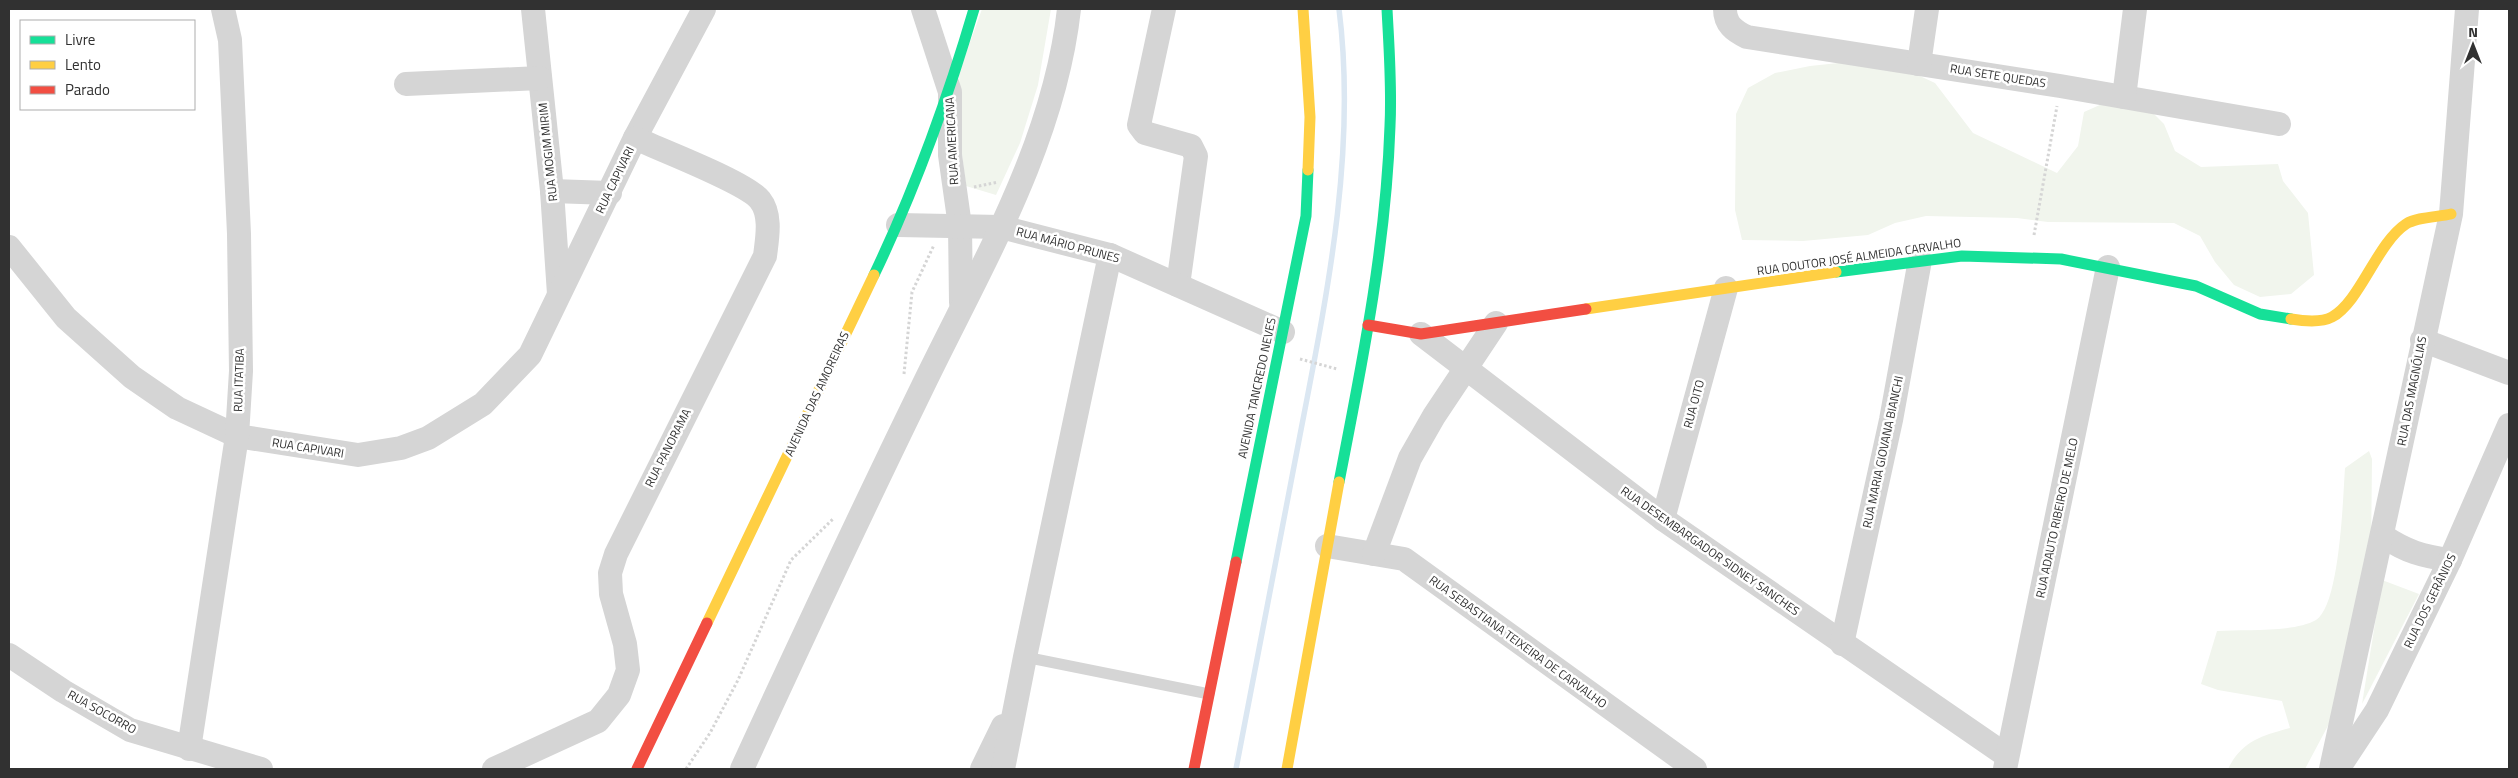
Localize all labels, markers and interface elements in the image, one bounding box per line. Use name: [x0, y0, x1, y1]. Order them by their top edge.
legend: [20, 20, 195, 110]
north arrow: [2448, 20, 2498, 70]
text: N: [2468, 21, 2478, 42]
text: Livre: [65, 28, 95, 51]
text: Lento: [65, 53, 101, 76]
street label: RUA SETE QUEDAS: [1949, 59, 2047, 92]
text: Parado: [65, 78, 110, 101]
street label: RUA AMERICANA: [940, 97, 963, 185]
street label: RUA MOGIM MIRIM: [533, 102, 562, 202]
street label: RUA CAPIVARI: [590, 143, 639, 217]
street label: RUA MÁRIO PRUNES: [1014, 222, 1122, 267]
street label: RUA DOUTOR JOSÉ ALMEIDA CARVALHO: [1756, 233, 1962, 280]
street label: AVENIDA TANCREDO NEVES: [1232, 316, 1281, 460]
street label: AVENIDA DAS AMOREIRAS: [779, 328, 854, 459]
street label: RUA DAS MAGNÓLIAS: [2392, 334, 2431, 447]
street label: RUA ITATIBA: [228, 348, 249, 412]
street label: RUA MARIA GIOVANA BIANCHI: [1857, 374, 1908, 530]
street label: RUA OITO: [1678, 377, 1709, 430]
street label: RUA PANORAMA: [639, 405, 696, 491]
street label: RUA CAPIVARI: [271, 432, 345, 463]
street label: RUA ADAUTO RIBEIRO DE MELO: [2030, 436, 2083, 600]
street label: RUA DESEMBARGADOR SIDNEY SANCHES: [1617, 481, 1804, 620]
street label: RUA DOS GERÂNIOS: [2398, 550, 2461, 652]
street label: RUA SEBASTIANA TEIXEIRA DE CARVALHO: [1425, 570, 1611, 713]
street label: RUA SOCORRO: [64, 685, 140, 738]

